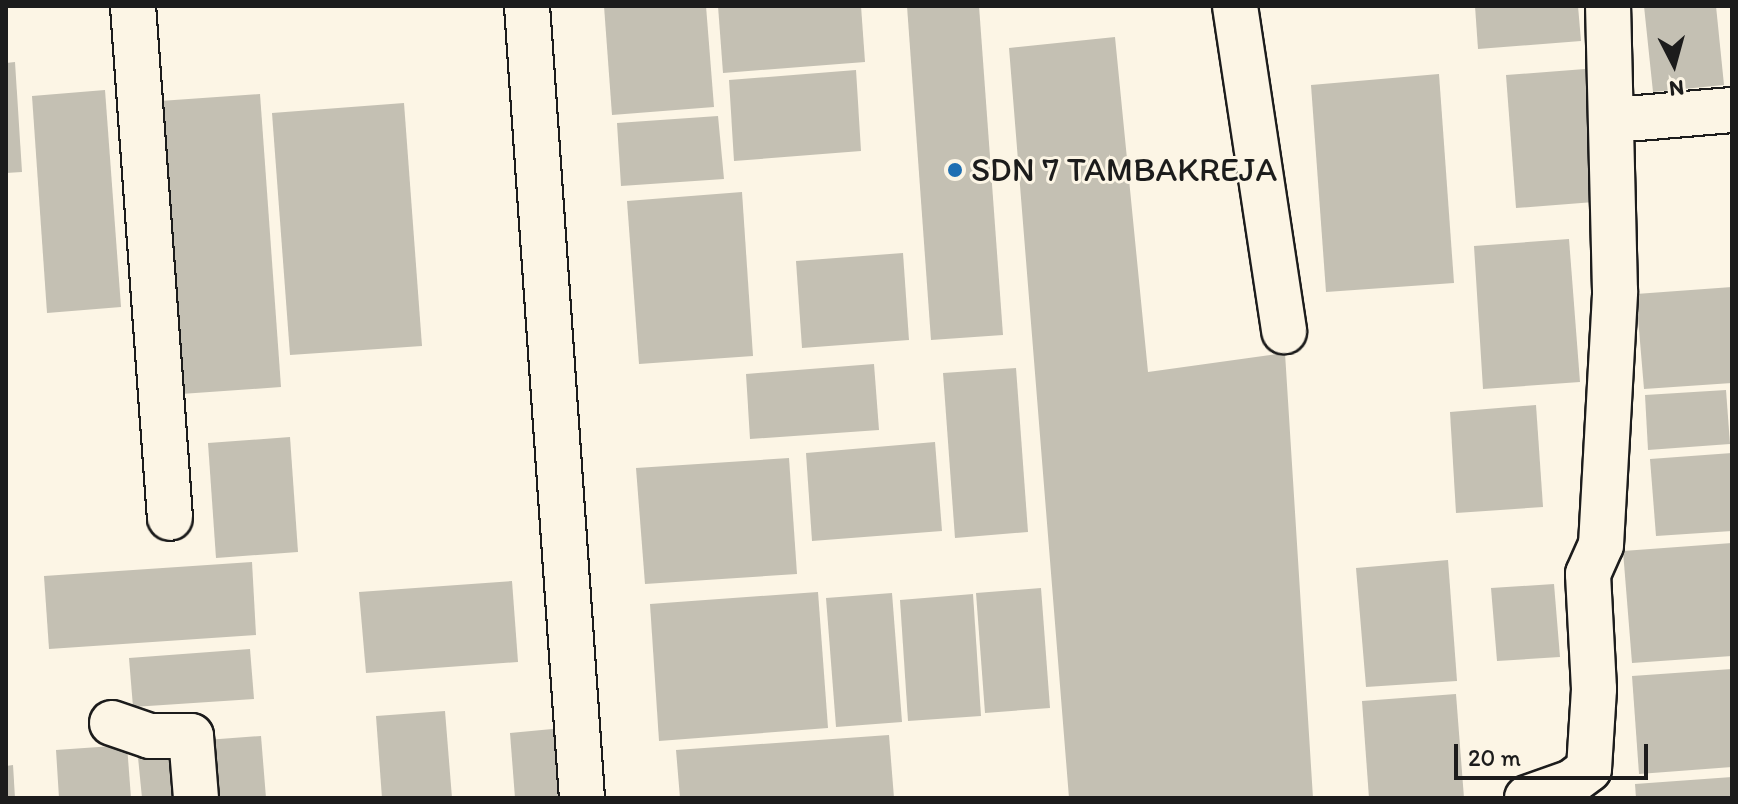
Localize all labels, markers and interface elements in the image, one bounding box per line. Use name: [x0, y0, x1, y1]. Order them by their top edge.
north arrow: [1634, 24, 1714, 104]
text: N: [1668, 74, 1685, 103]
place label: SDN 7 TAMBAKREJA: [971, 150, 1277, 190]
marker: SDN 7 TAMBAKREJA: [946, 161, 964, 179]
scale bar: [1458, 728, 1652, 778]
text: 20 m: [1468, 743, 1521, 772]

